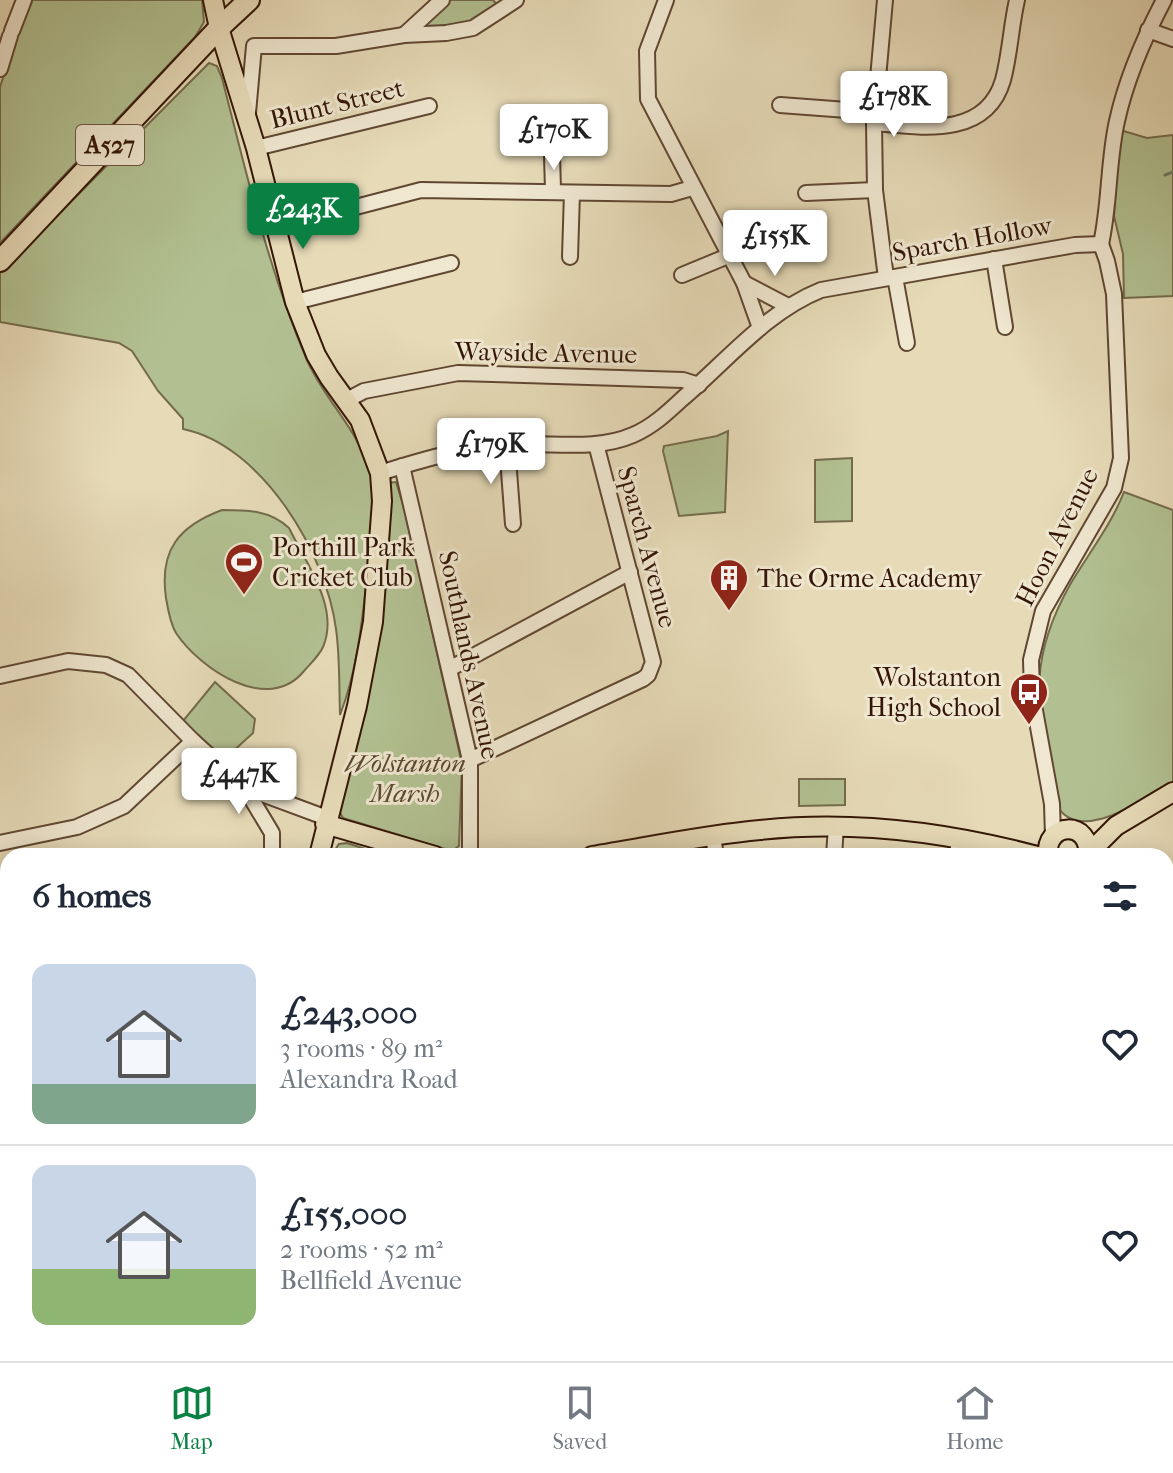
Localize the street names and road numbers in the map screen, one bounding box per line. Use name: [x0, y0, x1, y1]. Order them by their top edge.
street label: Blunt Street: [267, 72, 408, 136]
road number: A527: [76, 125, 144, 165]
street label: Sparch Hollow: [890, 210, 1055, 268]
street label: Wayside Avenue: [453, 336, 638, 370]
street label: Sparch Avenue: [611, 463, 683, 631]
street label: Hoon Avenue: [1009, 463, 1105, 611]
street label: Southlands Avenue: [432, 548, 506, 762]

